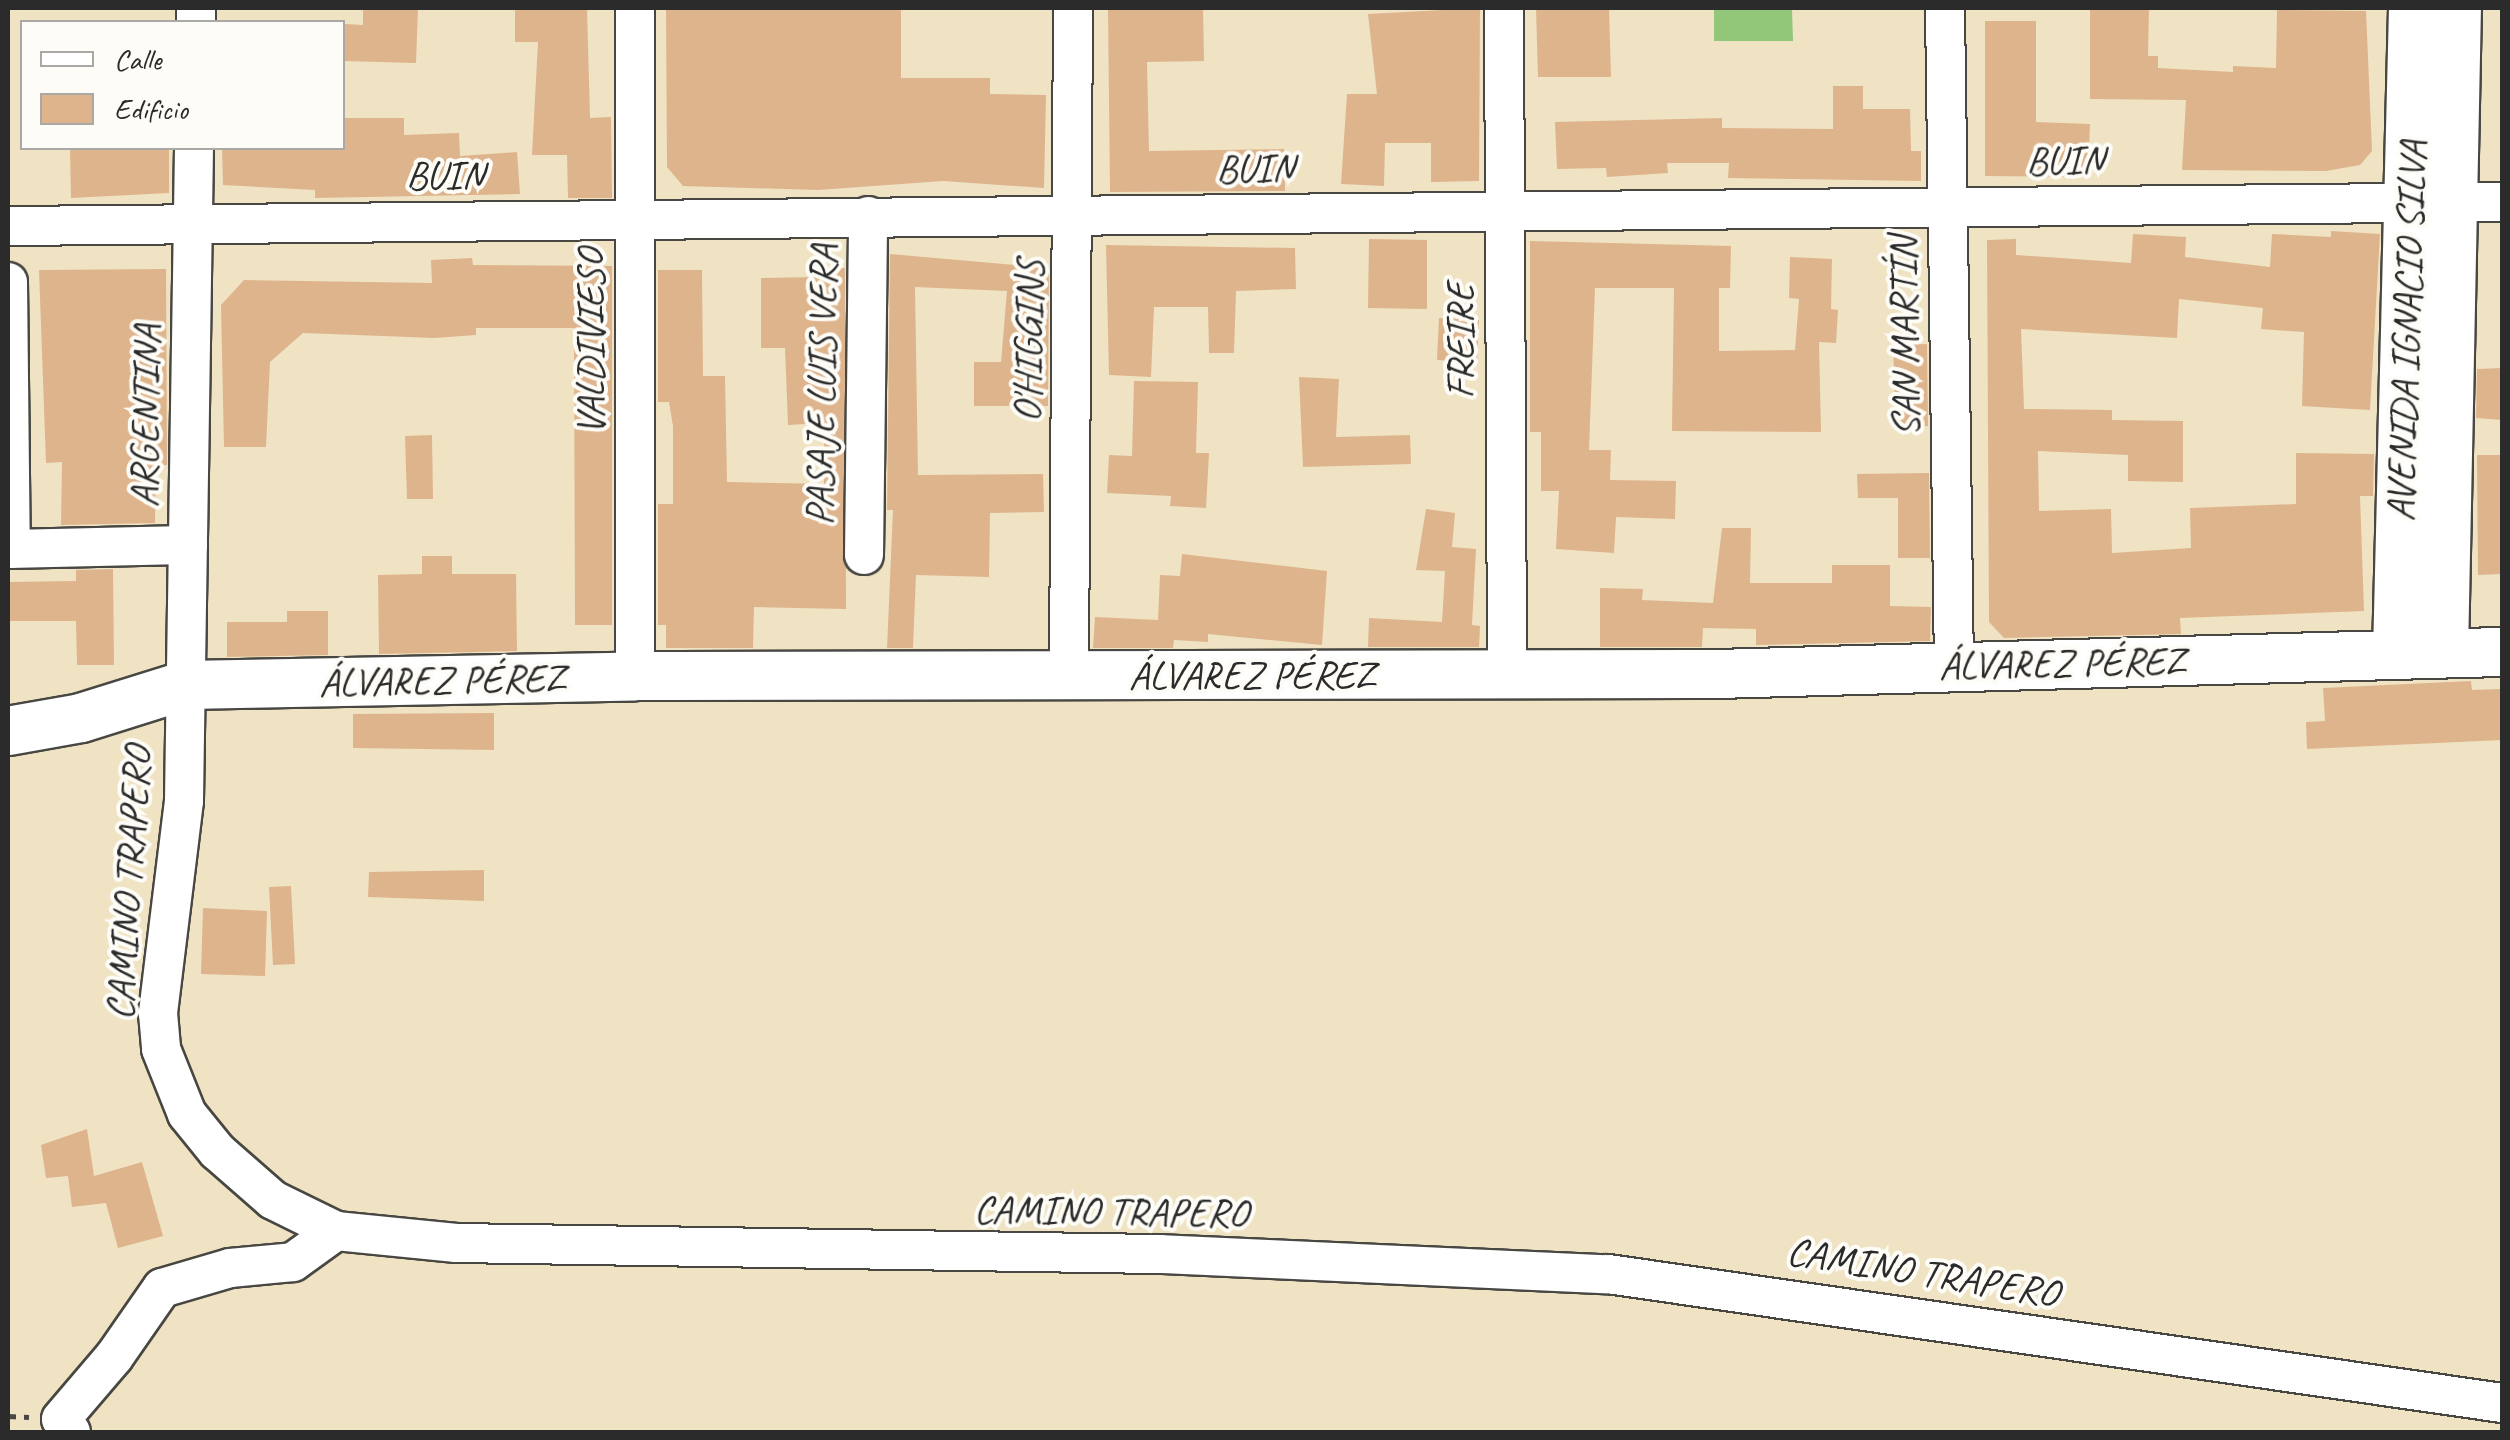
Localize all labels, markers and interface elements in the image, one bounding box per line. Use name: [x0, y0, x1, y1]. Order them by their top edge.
legend: [20, 20, 345, 150]
text: Calle: [114, 40, 161, 78]
text: Edificio: [114, 90, 188, 128]
street label: BUIN: [2026, 135, 2104, 185]
street label: AVENIDA IGNACIO SILVA: [2375, 139, 2437, 523]
street label: BUIN: [1216, 143, 1294, 193]
street label: BUIN: [406, 151, 484, 199]
street label: SAN MARTÍN: [1878, 238, 1930, 436]
street label: PASAJE LUIS VERA: [795, 245, 847, 525]
street label: VALDIVIESO: [566, 249, 614, 435]
street label: O'HIGGINS: [1003, 259, 1053, 423]
street label: FREIRE: [1436, 283, 1484, 399]
street label: ARGENTINA: [119, 324, 171, 508]
street label: ÁLVAREZ PÉREZ: [1939, 637, 2185, 689]
street label: ÁLVAREZ PÉREZ: [1129, 651, 1375, 699]
street label: ÁLVAREZ PÉREZ: [319, 654, 565, 706]
street label: CAMINO TRAPERO: [94, 744, 162, 1022]
street label: CAMINO TRAPERO: [973, 1185, 1249, 1237]
street label: CAMINO TRAPERO: [1784, 1227, 2062, 1317]

